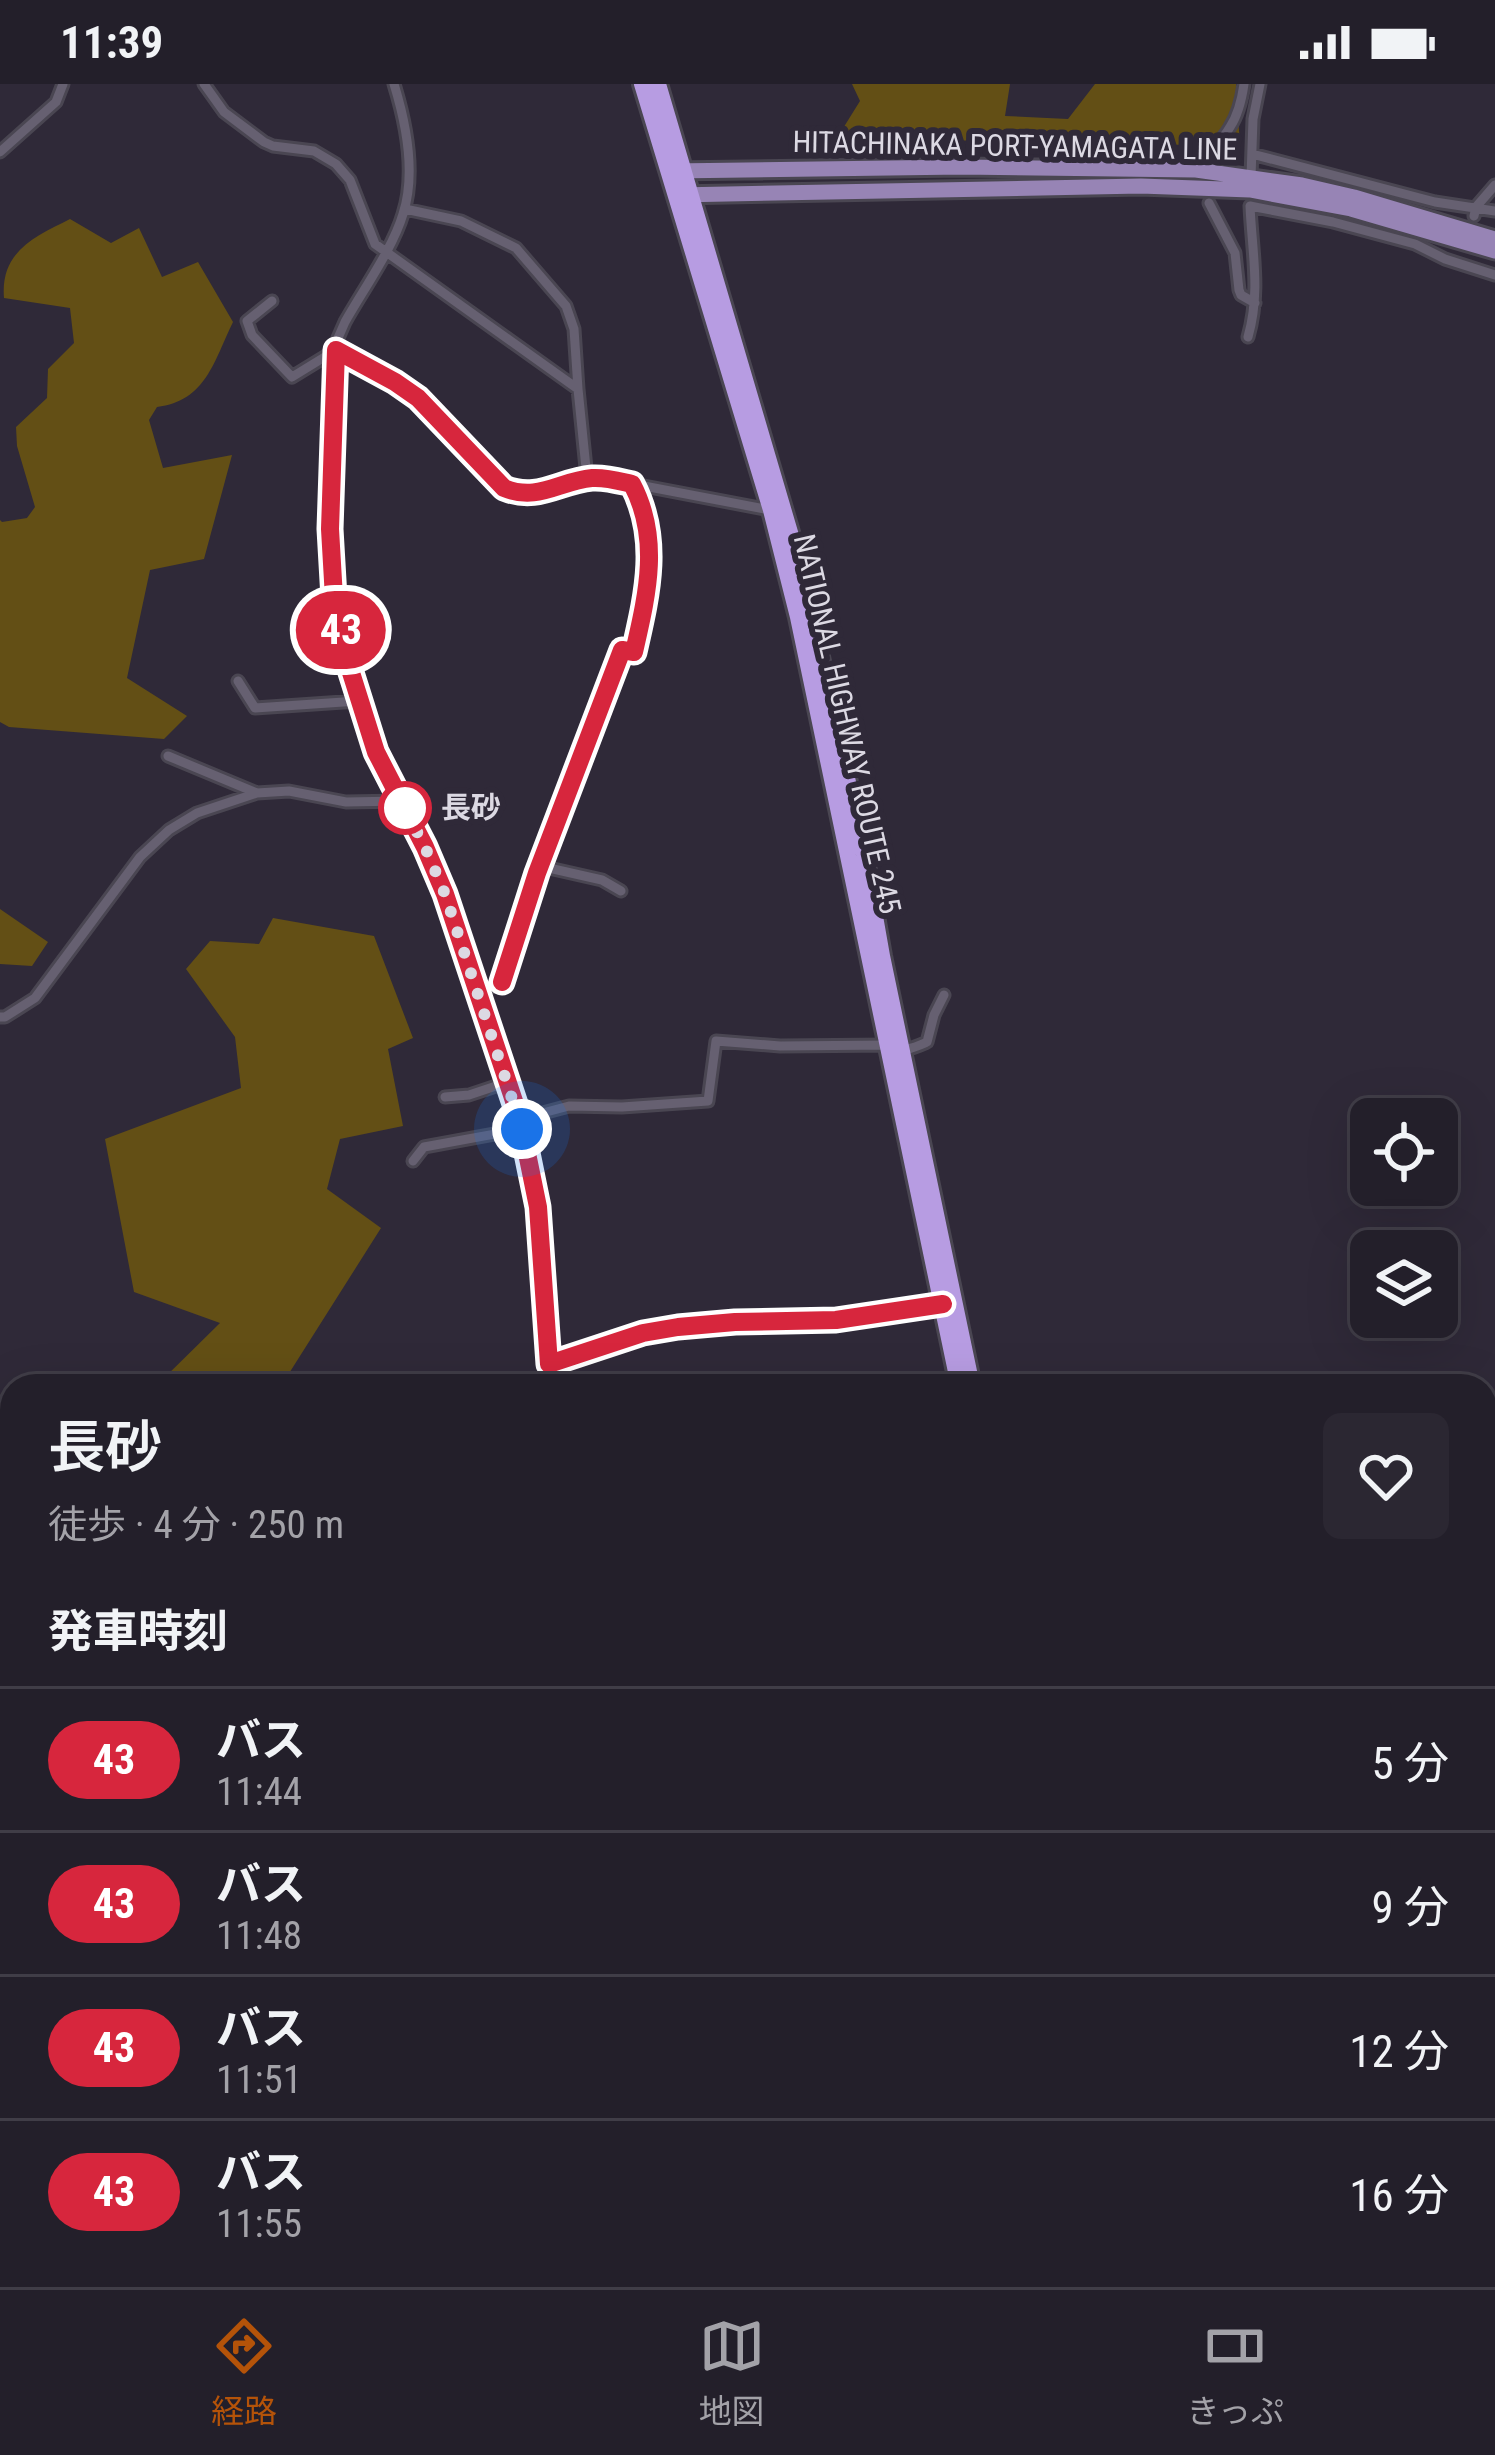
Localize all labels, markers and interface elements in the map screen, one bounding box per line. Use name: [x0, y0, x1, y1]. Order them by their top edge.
text: 11:39: [60, 16, 163, 69]
street label: HITACHINAKA PORT-YAMAGATA LINE: [792, 124, 1238, 167]
street label: NATIONAL HIGHWAY ROUTE 245: [787, 531, 908, 917]
line badge: 43: [287, 591, 395, 669]
text: 43: [320, 605, 362, 654]
marker: 長砂: [380, 783, 430, 833]
place label: 長砂: [441, 790, 501, 825]
map controls: [1350, 1098, 1458, 1338]
button: locate: [1350, 1098, 1458, 1206]
your location: [492, 1099, 552, 1159]
button: layers: [1350, 1230, 1458, 1338]
button: heart: [1323, 1413, 1449, 1539]
text: 長砂: [48, 1414, 162, 1481]
text: 徒歩 · 4 分 · 250 m: [48, 1502, 344, 1548]
text: 発車時刻: [48, 1605, 228, 1658]
text: バス: [216, 1714, 306, 1767]
text: 43: [93, 1735, 135, 1784]
text: 5 分: [1371, 1737, 1449, 1790]
text: 11:44: [216, 1769, 302, 1815]
text: バス: [216, 1858, 306, 1911]
text: 43: [93, 1879, 135, 1928]
text: 9 分: [1371, 1881, 1449, 1934]
text: 11:48: [216, 1913, 302, 1959]
text: バス: [216, 2002, 306, 2055]
text: 43: [93, 2023, 135, 2072]
text: 12 分: [1349, 2025, 1449, 2078]
text: 11:51: [216, 2057, 302, 2103]
text: バス: [216, 2146, 306, 2199]
text: 43: [93, 2167, 135, 2216]
text: 16 分: [1349, 2169, 1449, 2222]
text: 11:55: [216, 2201, 302, 2247]
tab: 経路: [211, 2313, 277, 2433]
tab: 地図: [699, 2313, 765, 2433]
tab: きっぷ: [1186, 2313, 1284, 2433]

